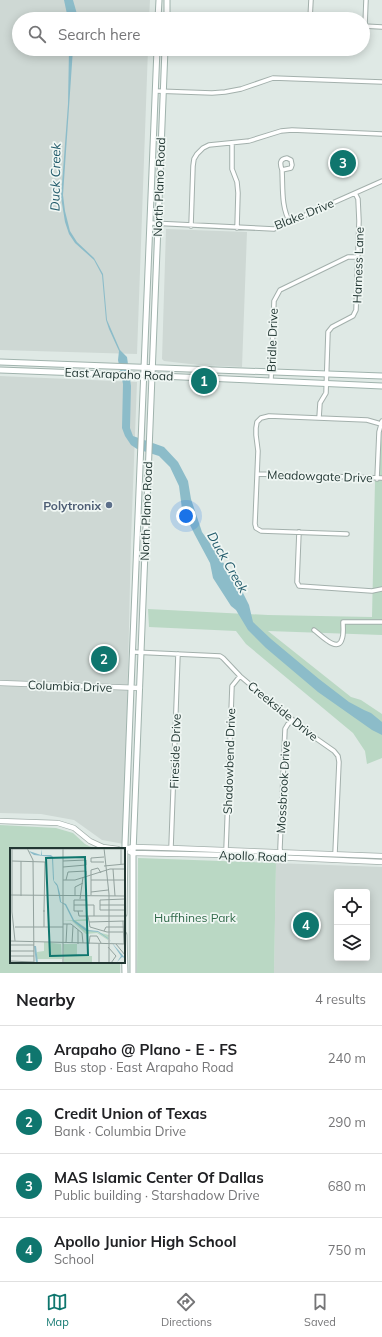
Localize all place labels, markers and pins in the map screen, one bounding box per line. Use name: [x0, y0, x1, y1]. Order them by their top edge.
pin: 3: [330, 148, 356, 178]
pin: 1: [191, 366, 217, 396]
place label: Polytronix: [43, 498, 101, 513]
marker: Polytronix: [104, 500, 114, 510]
pin: 2: [91, 644, 117, 674]
pin: 4: [293, 910, 319, 940]

